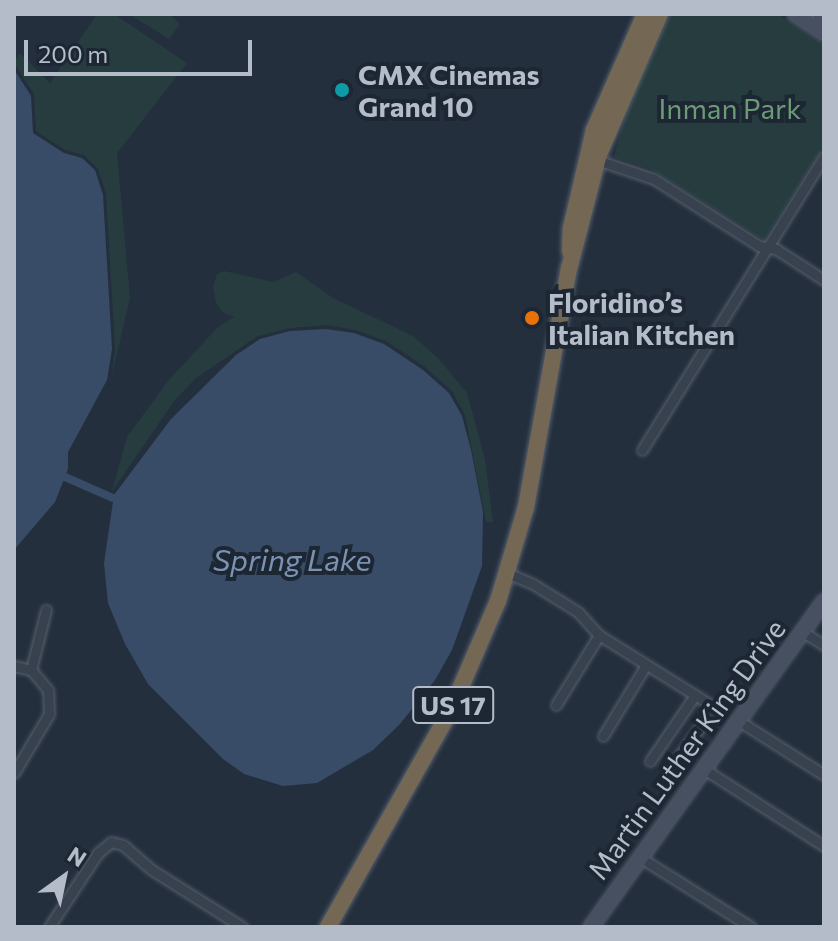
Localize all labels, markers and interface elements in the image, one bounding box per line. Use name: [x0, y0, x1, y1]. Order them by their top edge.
scale bar: [28, 24, 256, 74]
text: 200 m: [38, 39, 108, 68]
place label: CMX Cinemas Grand 10: [358, 57, 539, 123]
marker: CMX Cinemas Grand 10: [333, 81, 351, 99]
park label: Inman Park: [659, 91, 801, 125]
place label: Floridino’s Italian Kitchen: [548, 285, 735, 351]
marker: Floridino’s Italian Kitchen: [523, 309, 541, 327]
water label: Spring Lake: [213, 541, 371, 577]
street label: Martin Luther King Drive: [580, 612, 792, 886]
road number: US 17: [411, 683, 495, 727]
north arrow: [24, 837, 104, 917]
text: N: [63, 841, 92, 872]

